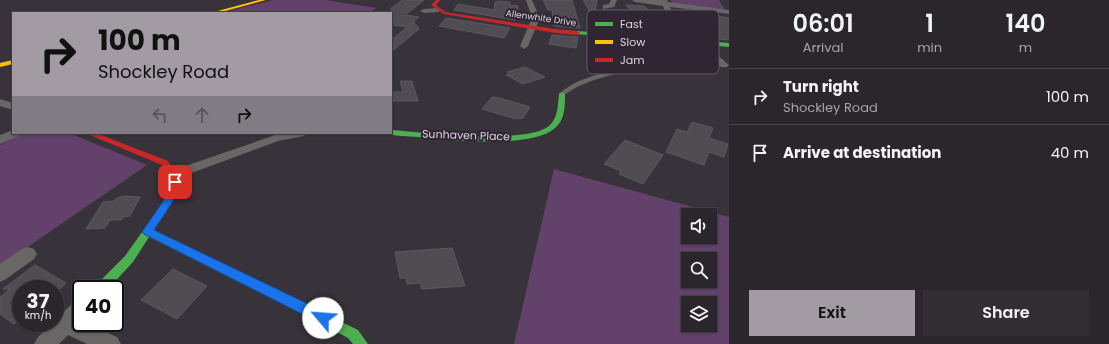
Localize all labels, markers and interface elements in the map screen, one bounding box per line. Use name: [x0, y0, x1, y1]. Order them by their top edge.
street label: Allenwhite Drive: [505, 7, 577, 29]
text: 06:01: [792, 7, 854, 40]
text: 1: [925, 7, 934, 40]
text: 140: [1006, 7, 1046, 40]
legend: [587, 10, 719, 74]
text: Fast: [620, 16, 643, 32]
text: 100 m: [98, 21, 181, 60]
icon: right: [32, 28, 84, 80]
text: Slow: [620, 34, 645, 50]
text: Arrival: [803, 38, 844, 57]
text: min: [917, 38, 942, 57]
text: m: [1019, 38, 1032, 57]
text: Jam: [620, 52, 645, 68]
text: Shockley Road: [98, 59, 229, 84]
text: Turn right: [783, 76, 859, 97]
icon: right: [749, 86, 771, 108]
text: 100 m: [1046, 86, 1089, 107]
text: Shockley Road: [783, 98, 878, 117]
icon: left: [149, 104, 171, 126]
icon: ahead: [191, 104, 213, 126]
icon: right: [233, 104, 255, 126]
street label: Sunhaven Place: [422, 125, 510, 145]
icon: arrive: [749, 142, 771, 164]
text: Arrive at destination: [783, 142, 941, 163]
text: 40 m: [1051, 142, 1089, 163]
pin: [158, 165, 192, 199]
icon: arrive: [164, 171, 186, 193]
map controls: [681, 208, 717, 332]
button: sound: [681, 208, 717, 244]
button: search: [681, 252, 717, 288]
speed limit sign: 40: [72, 280, 124, 332]
text: 37: [27, 287, 49, 315]
button: Exit: [749, 290, 915, 336]
button: Share: [923, 290, 1089, 336]
button: layers: [681, 296, 717, 332]
position arrow: [302, 297, 344, 339]
text: km/h: [25, 308, 51, 323]

